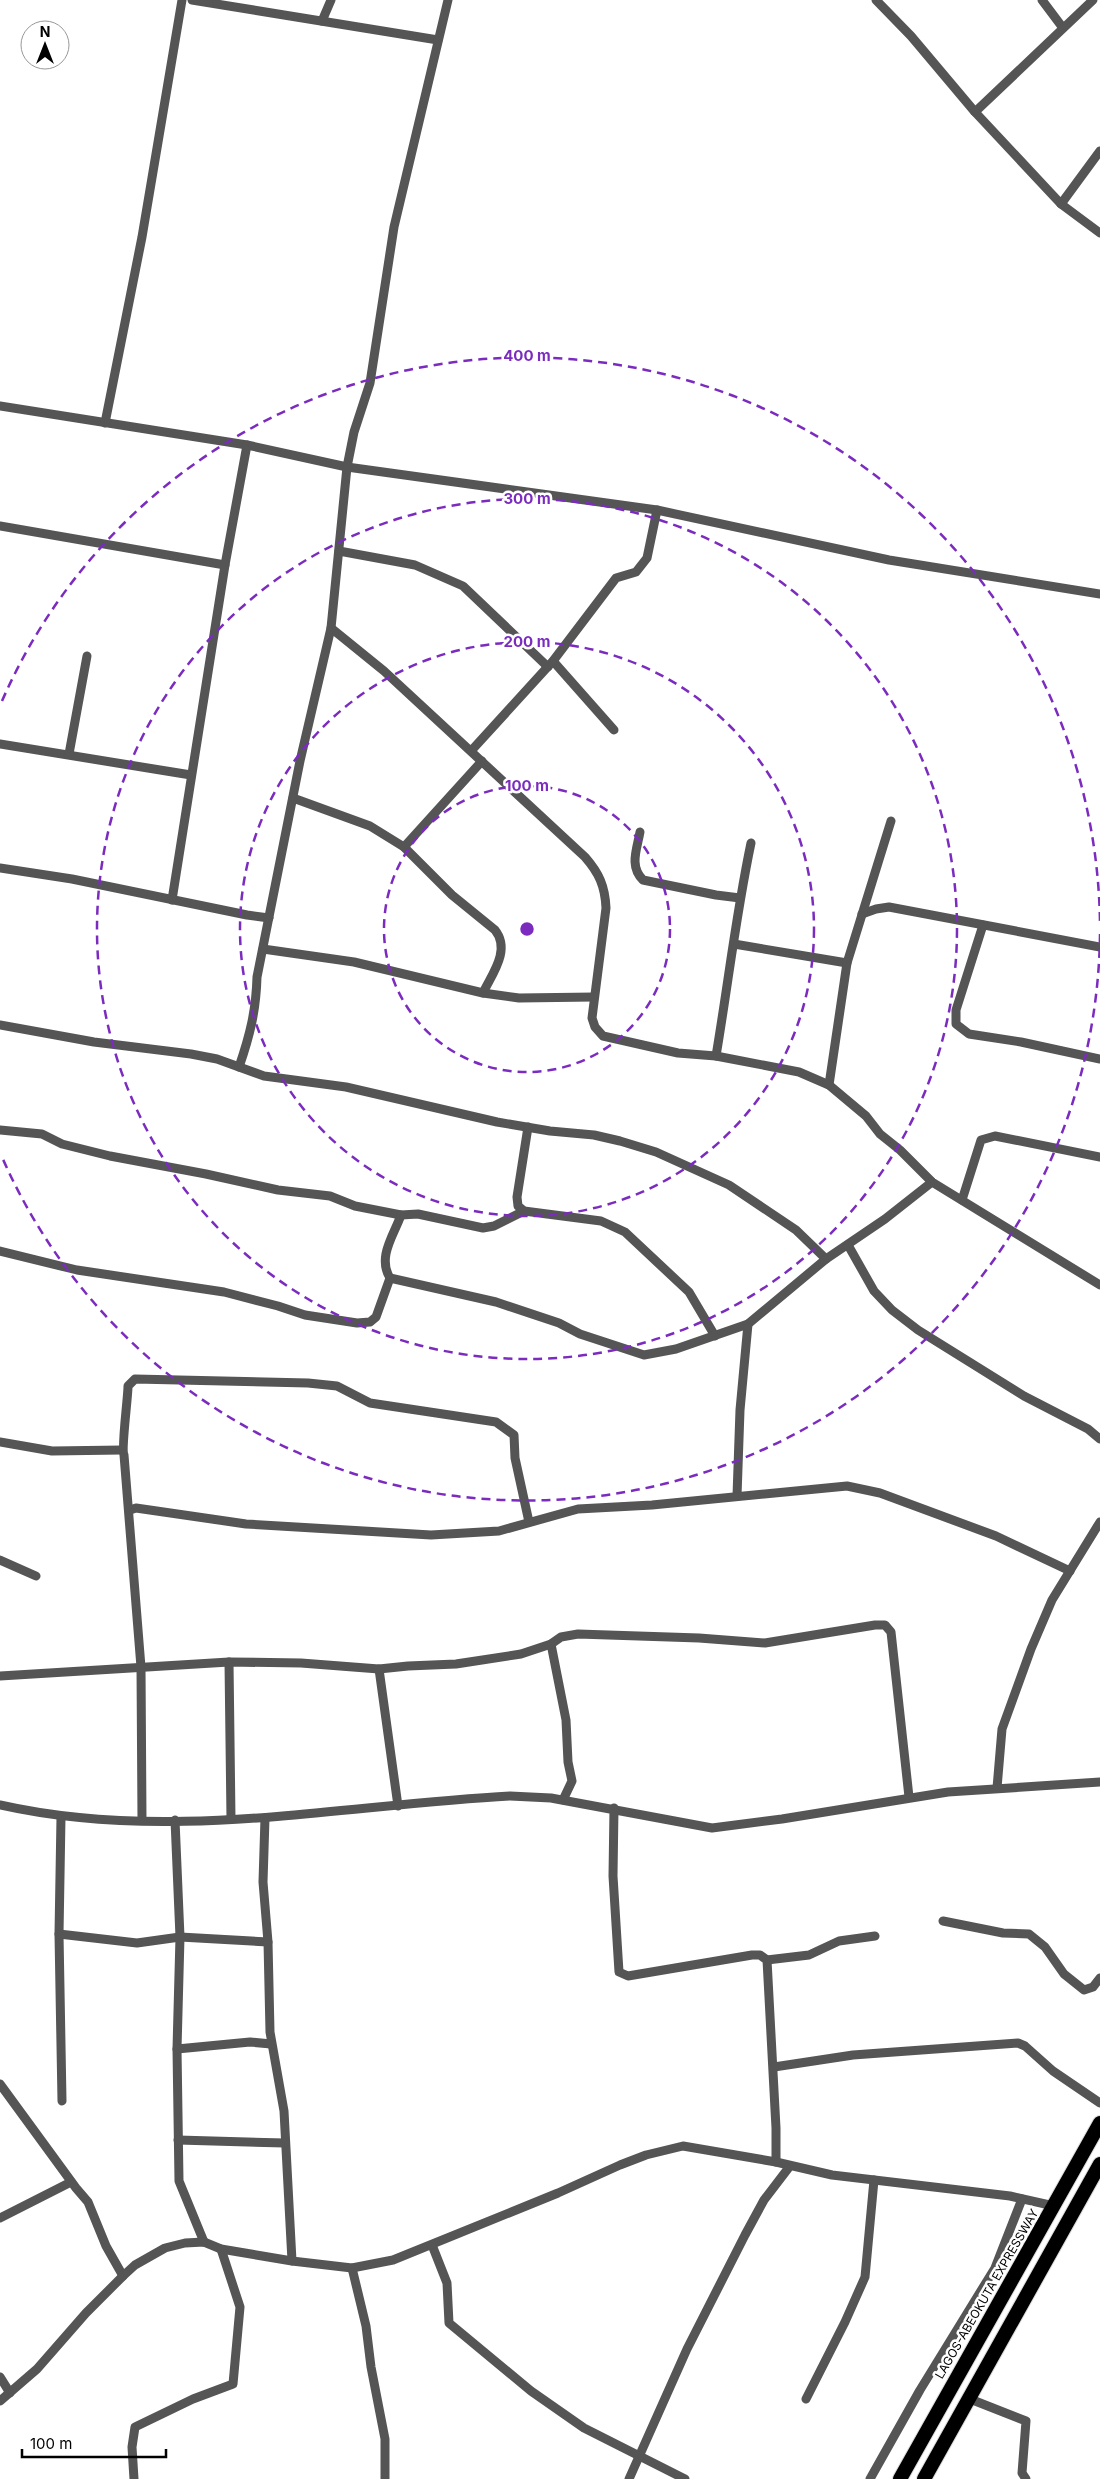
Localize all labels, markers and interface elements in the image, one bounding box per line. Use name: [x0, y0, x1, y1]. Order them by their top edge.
north arrow: [20, 20, 70, 70]
text: N: [40, 23, 50, 40]
text: 400 m: [503, 346, 551, 365]
text: 300 m: [503, 489, 551, 508]
text: 200 m: [504, 632, 550, 651]
text: 100 m: [505, 776, 549, 795]
centre of rings: [518, 920, 536, 938]
street label: LAGOS-ABEOKUTA EXPRESSWAY: [932, 2206, 1041, 2381]
scale bar: [22, 2426, 166, 2458]
text: 100 m: [30, 2434, 72, 2453]

